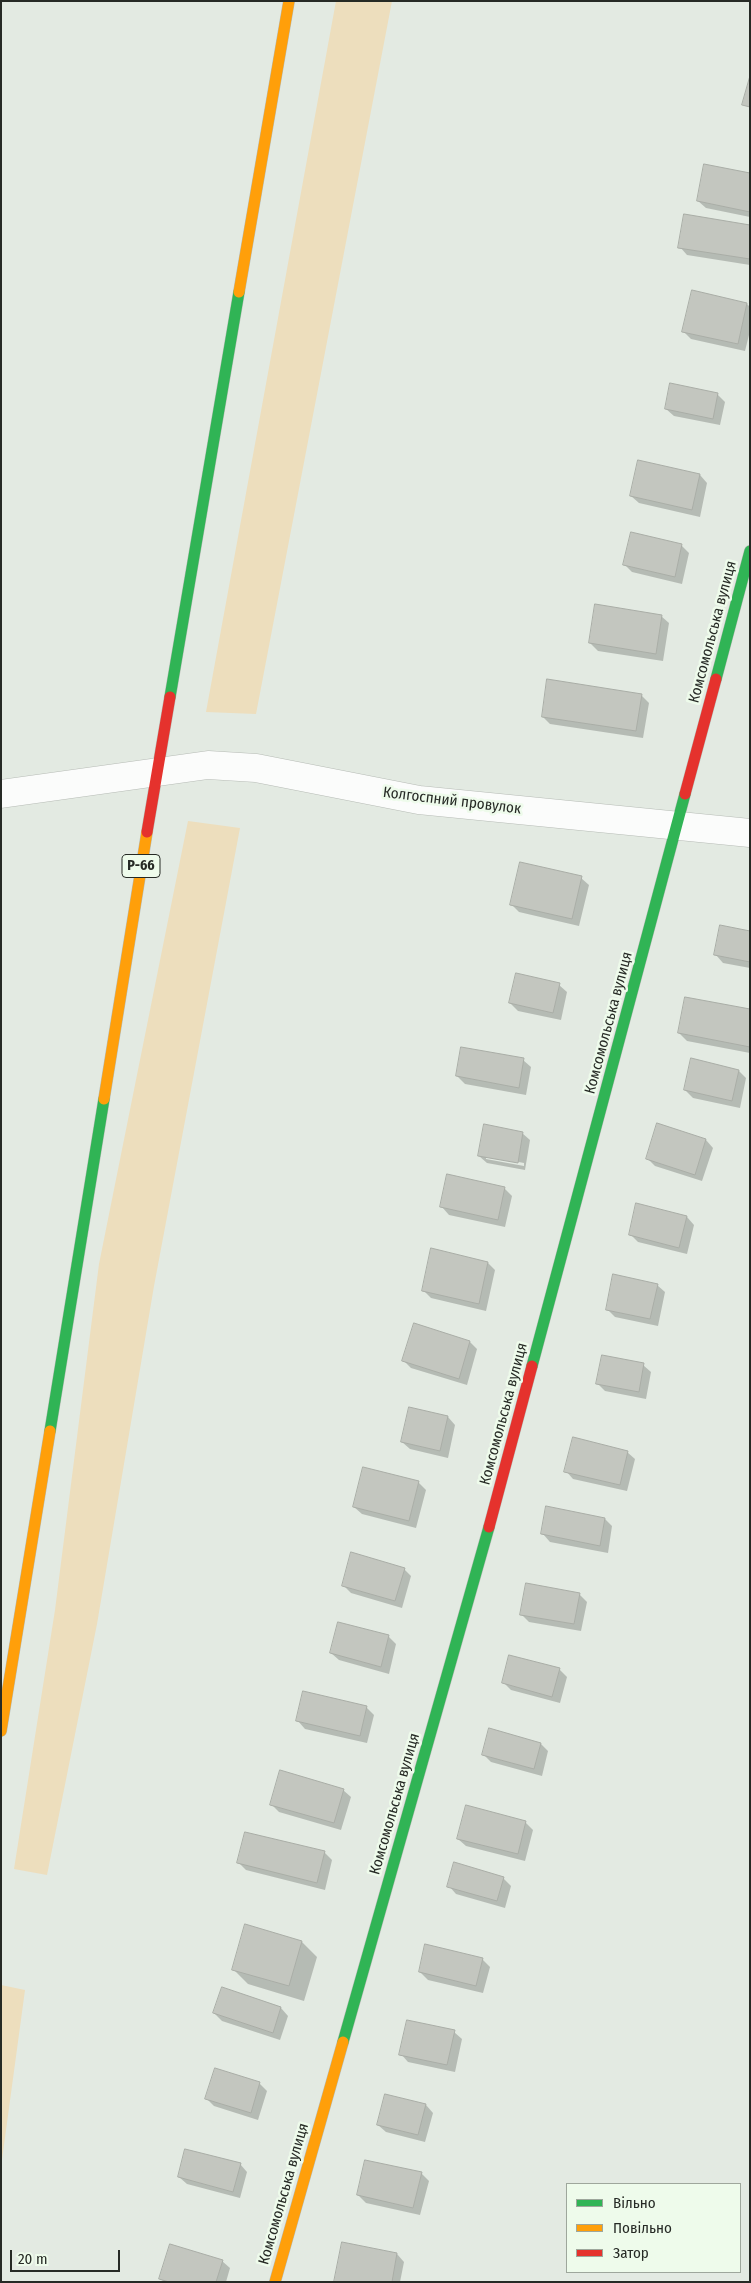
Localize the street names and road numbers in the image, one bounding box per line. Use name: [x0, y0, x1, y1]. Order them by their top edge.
street label: Комсомольська вулиця: [685, 559, 741, 705]
street label: Колгоспний провулок: [382, 784, 522, 818]
road number: Р-66: [122, 854, 160, 878]
street label: Комсомольська вулиця: [581, 950, 637, 1096]
street label: Комсомольська вулиця: [476, 1341, 532, 1487]
street label: Комсомольська вулиця: [366, 1731, 424, 1877]
street label: Комсомольська вулиця: [255, 2121, 313, 2267]

